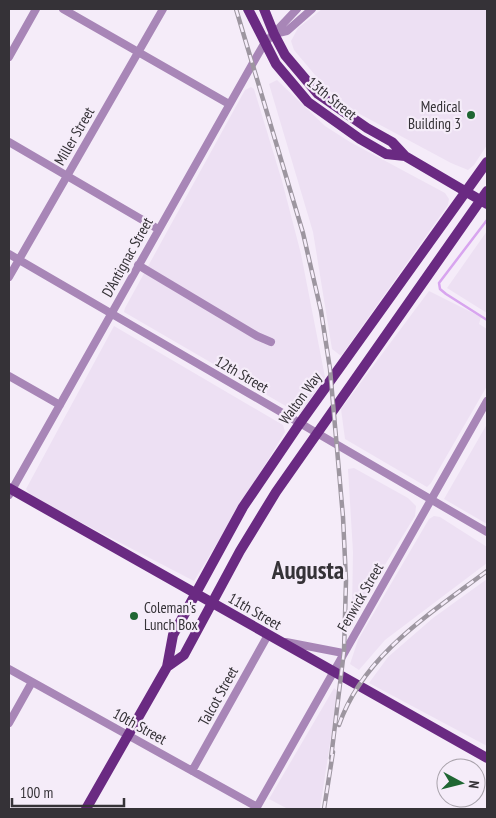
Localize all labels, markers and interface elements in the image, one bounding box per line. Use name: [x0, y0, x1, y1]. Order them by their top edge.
street label: 13th Street: [303, 72, 361, 124]
place label: Medical Building 3: [408, 97, 461, 133]
street label: Miller Street: [50, 103, 98, 169]
marker: Medical Building 3: [465, 109, 477, 121]
street label: D'Antignac Street: [97, 214, 157, 300]
street label: 12th Street: [212, 351, 272, 397]
street label: Walton Way: [275, 368, 326, 428]
district label: Augusta: [271, 554, 344, 586]
street label: Fenwick Street: [333, 559, 387, 635]
street label: 11th Street: [225, 588, 285, 634]
place label: Coleman's Lunch Box: [144, 598, 198, 634]
marker: Coleman's Lunch Box: [128, 610, 140, 622]
street label: Talcot Street: [194, 663, 242, 729]
street label: 10th Street: [110, 704, 170, 748]
north arrow: [436, 758, 486, 808]
scale bar: [12, 776, 125, 808]
text: N: [465, 780, 483, 789]
text: 100 m: [20, 783, 53, 802]

